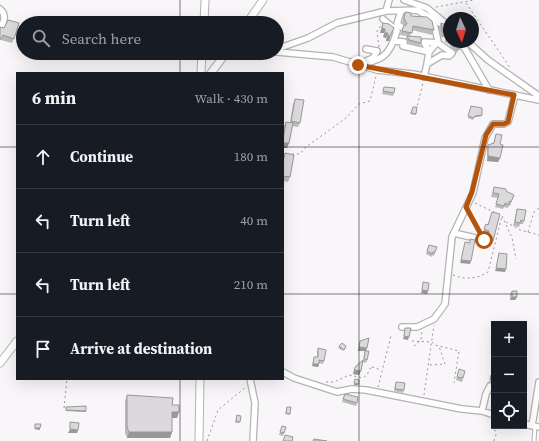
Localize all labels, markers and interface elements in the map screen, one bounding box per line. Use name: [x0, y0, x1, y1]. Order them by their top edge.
north arrow: [443, 12, 479, 48]
search box: [16, 16, 284, 60]
icon: search: [30, 27, 52, 49]
text: Search here: [62, 28, 141, 49]
route end: [349, 56, 367, 74]
text: 6 min: [32, 86, 76, 110]
text: Walk · 430 m: [195, 90, 268, 107]
icon: ahead: [32, 146, 54, 168]
text: Continue: [70, 146, 133, 167]
text: 180 m: [234, 148, 268, 165]
icon: left: [32, 210, 54, 232]
text: Turn left: [70, 210, 130, 231]
text: 40 m: [240, 212, 268, 229]
route start: [475, 231, 493, 249]
icon: left: [32, 274, 54, 296]
text: Turn left: [70, 274, 130, 295]
text: 210 m: [234, 276, 268, 293]
map controls: [491, 321, 527, 429]
button: +: [491, 321, 527, 357]
icon: arrive: [32, 338, 54, 360]
text: Arrive at destination: [70, 338, 212, 359]
button: −: [491, 357, 527, 393]
button: locate: [491, 393, 527, 429]

